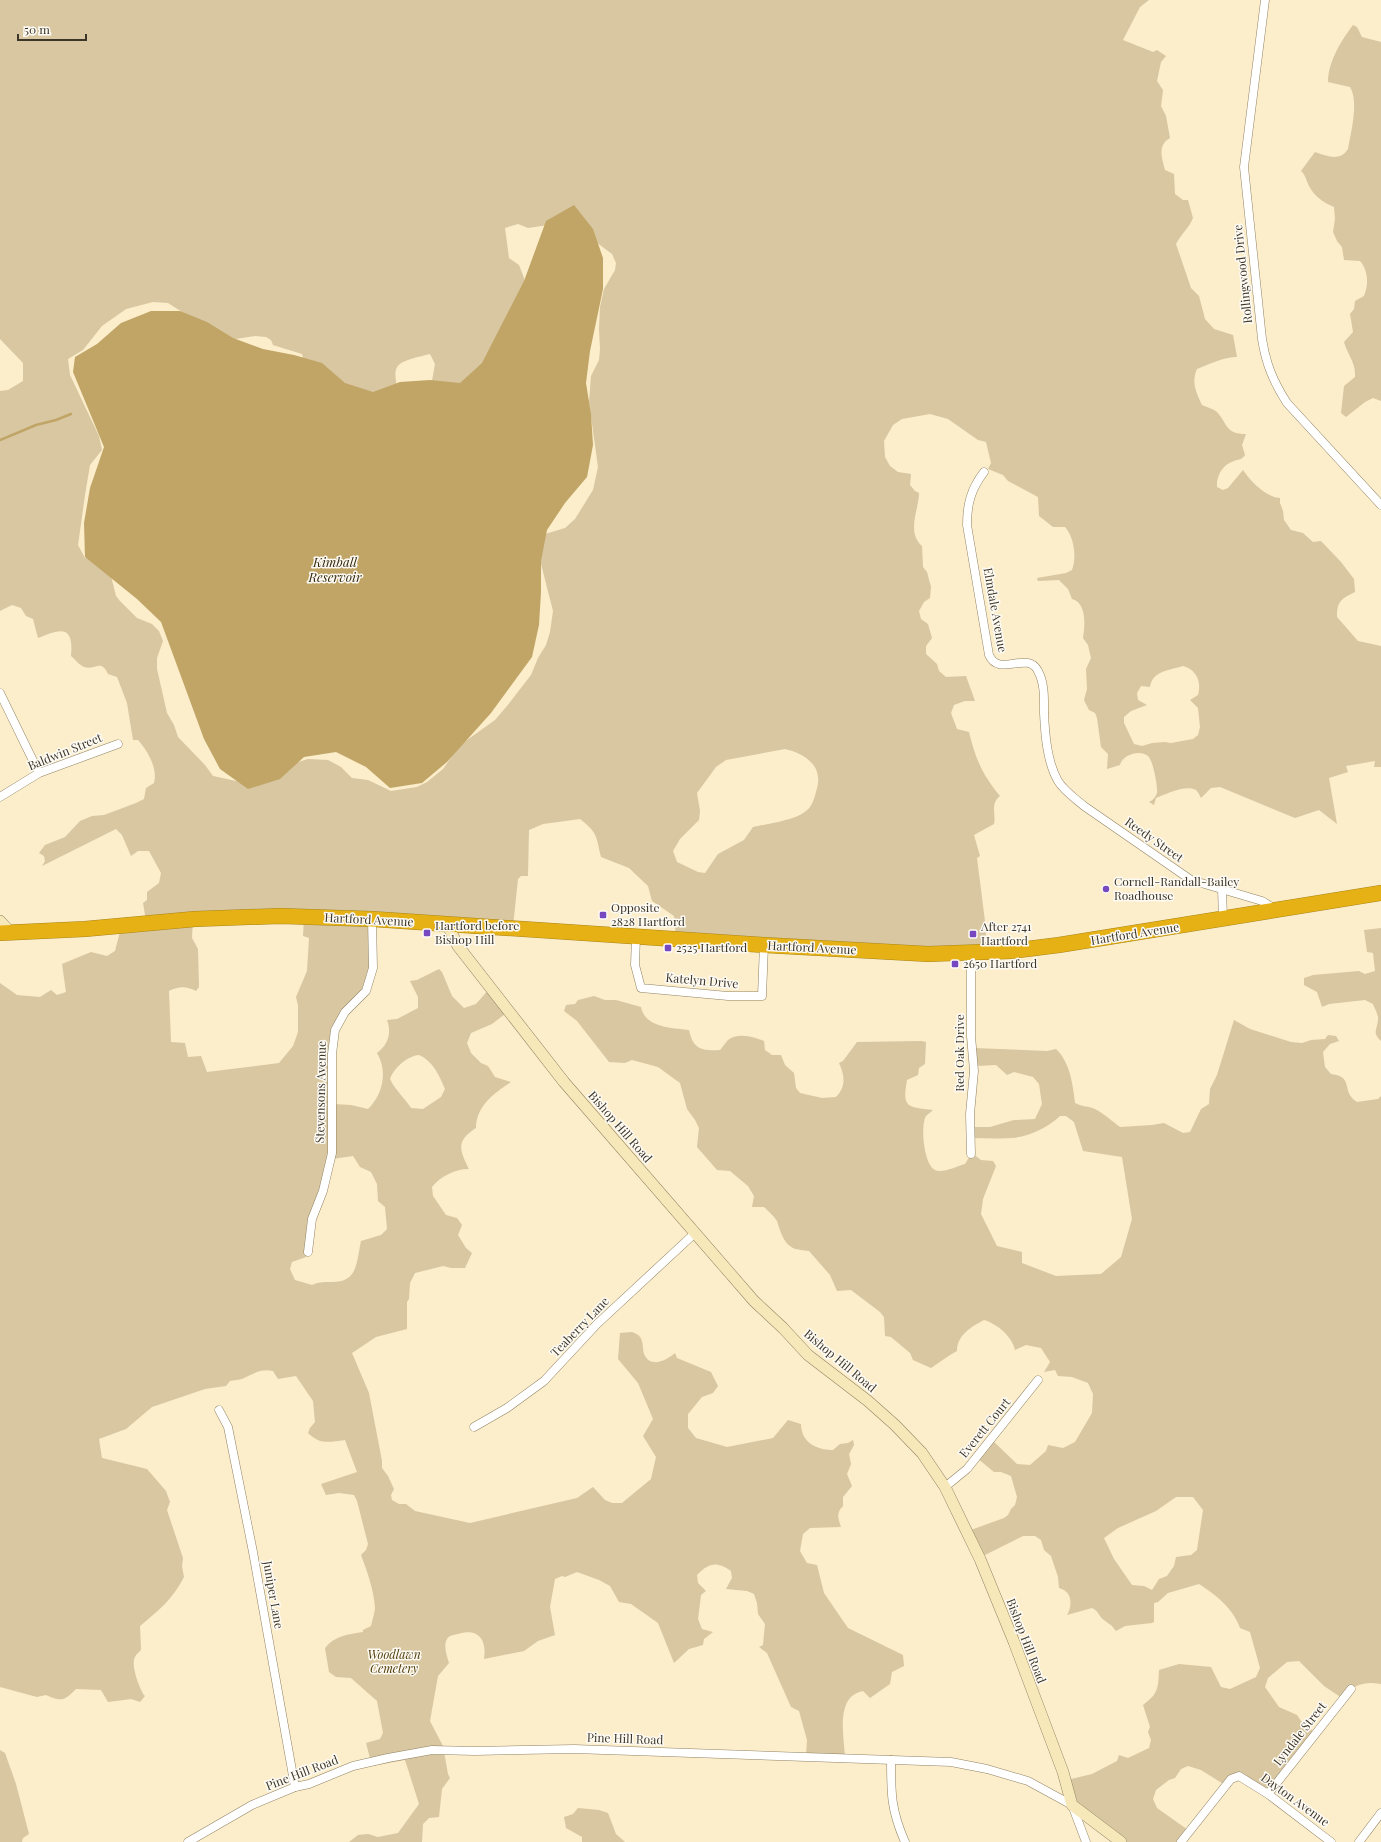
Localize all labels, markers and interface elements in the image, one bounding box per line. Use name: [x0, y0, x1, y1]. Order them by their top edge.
scale bar: [18, 16, 86, 42]
text: 50 m: [24, 21, 50, 37]
street label: Rollingwood Drive: [1229, 224, 1255, 324]
water label: Kimball Reservoir: [307, 553, 362, 585]
street label: Elmdale Avenue: [981, 566, 1011, 654]
street label: Baldwin Street: [25, 729, 105, 773]
street label: Reedy Street: [1122, 813, 1188, 866]
place label: Cornell-Randall-Bailey Roadhouse: [1114, 873, 1239, 903]
marker: Cornell-Randall-Bailey Roadhouse: [1101, 884, 1111, 894]
place label: Opposite 2828 Hartford: [611, 899, 685, 929]
street label: Hartford Avenue: [324, 909, 414, 929]
marker: Opposite 2828 Hartford: [598, 910, 608, 920]
place label: Hartford before Bishop Hill: [435, 917, 519, 947]
place label: After 2741 Hartford: [980, 918, 1032, 948]
street label: Hartford Avenue: [1090, 918, 1180, 948]
marker: Hartford before Bishop Hill: [422, 928, 432, 938]
marker: After 2741 Hartford: [968, 929, 978, 939]
street label: Hartford Avenue: [767, 937, 857, 957]
place label: 2525 Hartford: [676, 939, 747, 955]
marker: 2525 Hartford: [663, 943, 673, 953]
place label: 2650 Hartford: [963, 955, 1037, 971]
marker: 2650 Hartford: [950, 959, 960, 969]
street label: Katelyn Drive: [665, 969, 739, 991]
street label: Red Oak Drive: [951, 1014, 967, 1092]
street label: Stevensons Avenue: [311, 1041, 329, 1143]
street label: Bishop Hill Road: [585, 1087, 656, 1165]
street label: Teaberry Lane: [547, 1293, 612, 1360]
street label: Bishop Hill Road: [801, 1325, 880, 1395]
street label: Everett Court: [955, 1394, 1014, 1461]
street label: Juniper Lane: [260, 1559, 288, 1630]
street label: Bishop Hill Road: [1003, 1596, 1050, 1685]
park label: Woodlawn Cemetery: [367, 1646, 421, 1676]
street label: Lyndale Street: [1269, 1697, 1330, 1769]
street label: Pine Hill Road: [587, 1729, 664, 1747]
street label: Pine Hill Road: [263, 1751, 340, 1793]
street label: Dayton Avenue: [1258, 1769, 1333, 1829]

